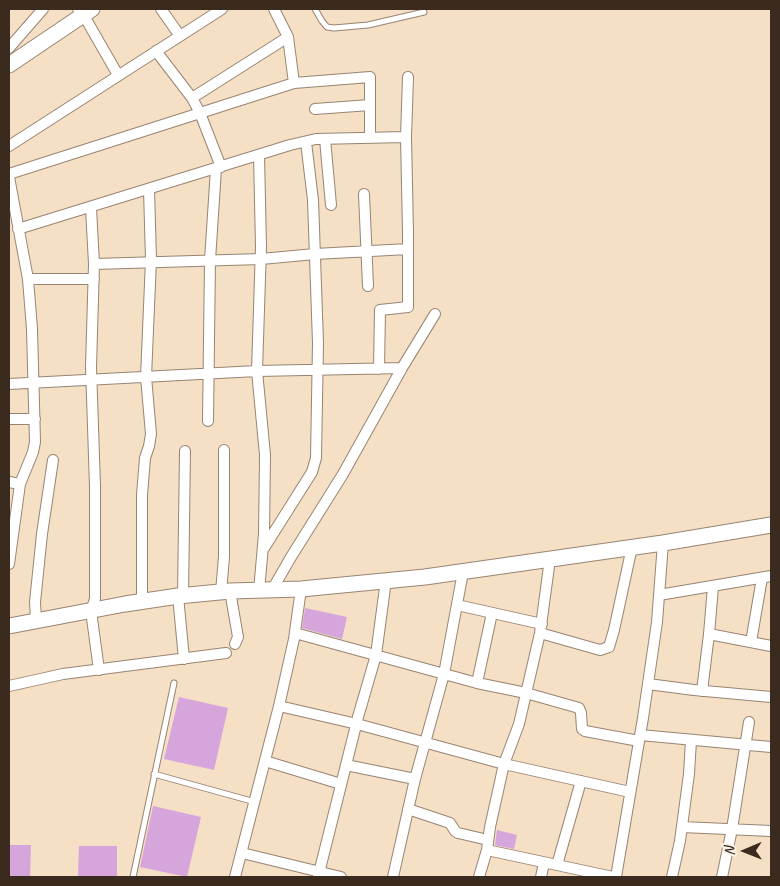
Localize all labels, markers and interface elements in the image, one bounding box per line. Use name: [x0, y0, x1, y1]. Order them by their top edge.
north arrow: [720, 826, 770, 876]
text: N: [721, 847, 738, 856]

